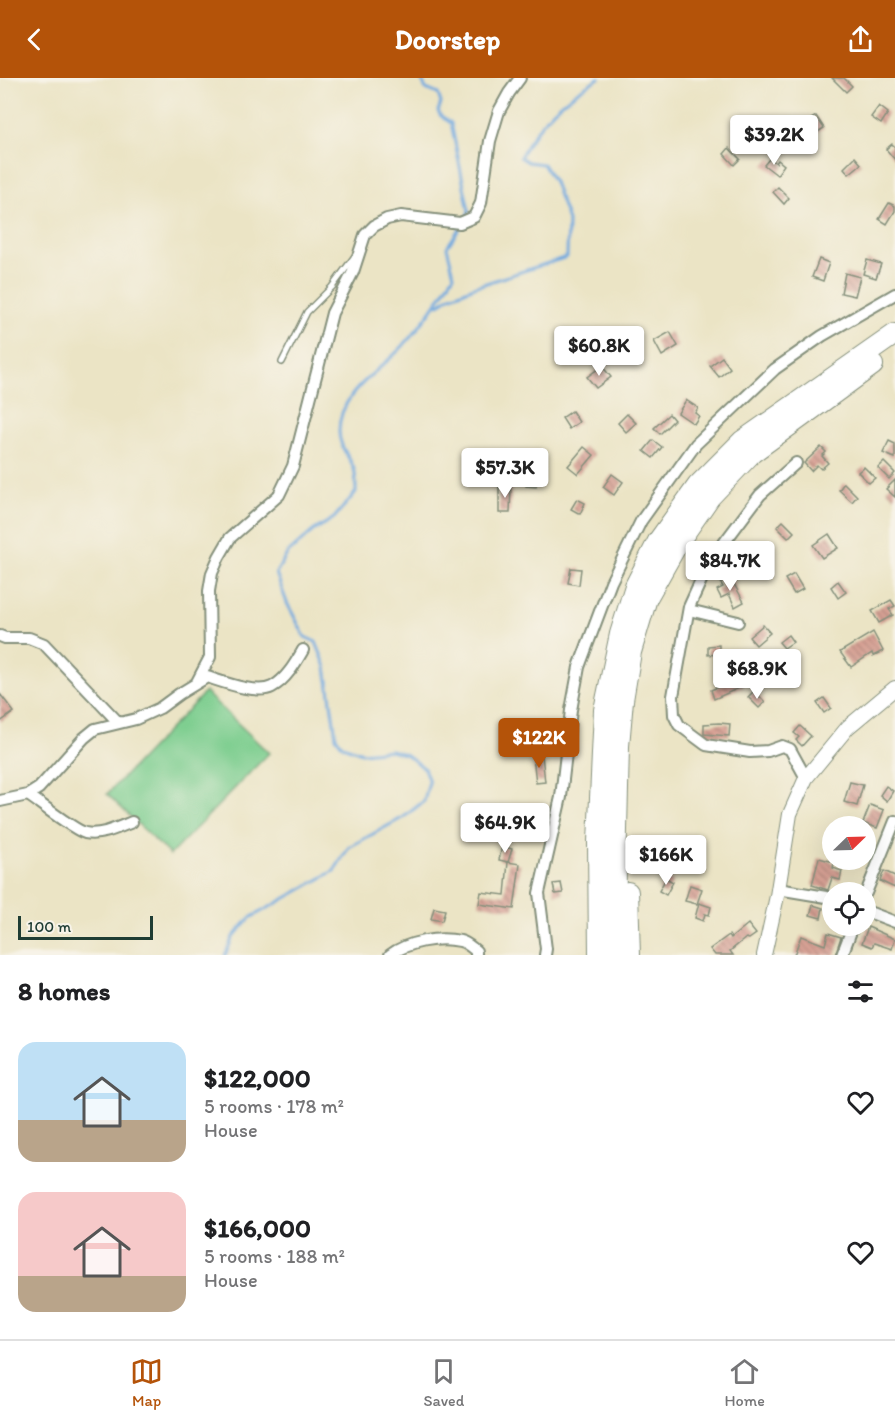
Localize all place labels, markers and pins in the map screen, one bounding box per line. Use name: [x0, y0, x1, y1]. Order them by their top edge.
pin: $39.2K: [725, 115, 823, 166]
pin: $60.8K: [550, 326, 648, 377]
pin: $57.3K: [456, 448, 554, 499]
pin: $84.7K: [681, 541, 779, 592]
pin: $68.9K: [708, 649, 806, 700]
pin: $122K: [497, 718, 581, 769]
pin: $64.9K: [456, 803, 554, 854]
pin: $166K: [624, 835, 708, 886]

